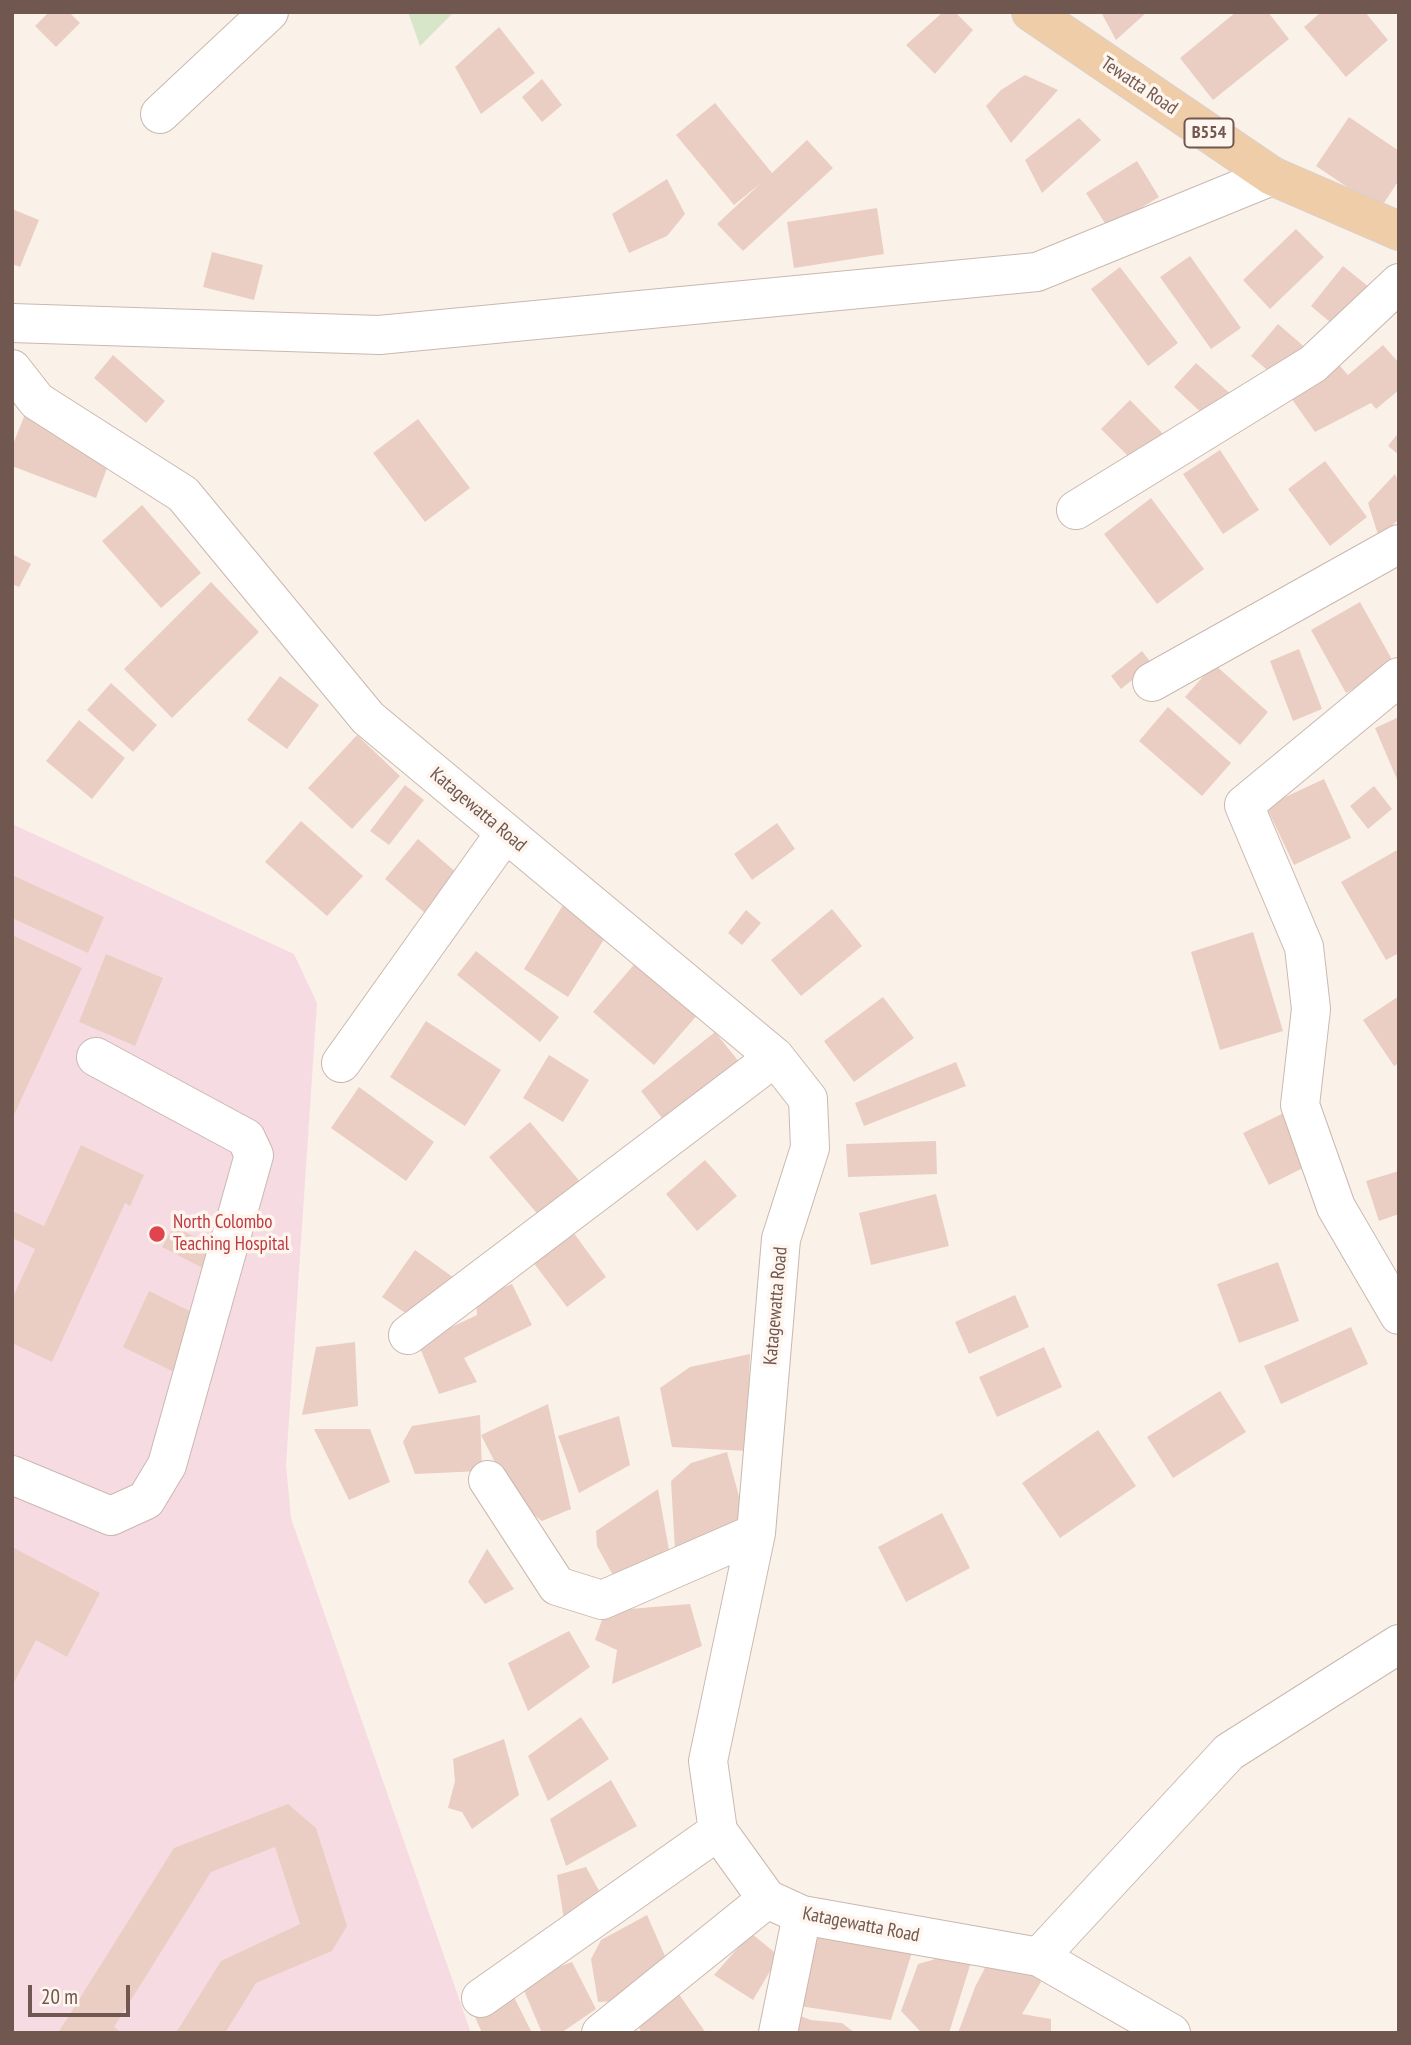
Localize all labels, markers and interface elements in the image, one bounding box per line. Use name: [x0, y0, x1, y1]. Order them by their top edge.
street label: Tewatta Road: [1096, 52, 1182, 120]
road number: B554: [1184, 118, 1234, 148]
street label: Katagewatta Road: [425, 763, 531, 857]
place label: North Colombo Teaching Hospital: [173, 1212, 289, 1256]
marker: North Colombo Teaching Hospital: [147, 1224, 167, 1244]
street label: Katagewatta Road: [759, 1246, 793, 1366]
street label: Katagewatta Road: [801, 1902, 921, 1948]
scale bar: [32, 1972, 133, 2016]
text: 20 m: [41, 1983, 78, 2010]

